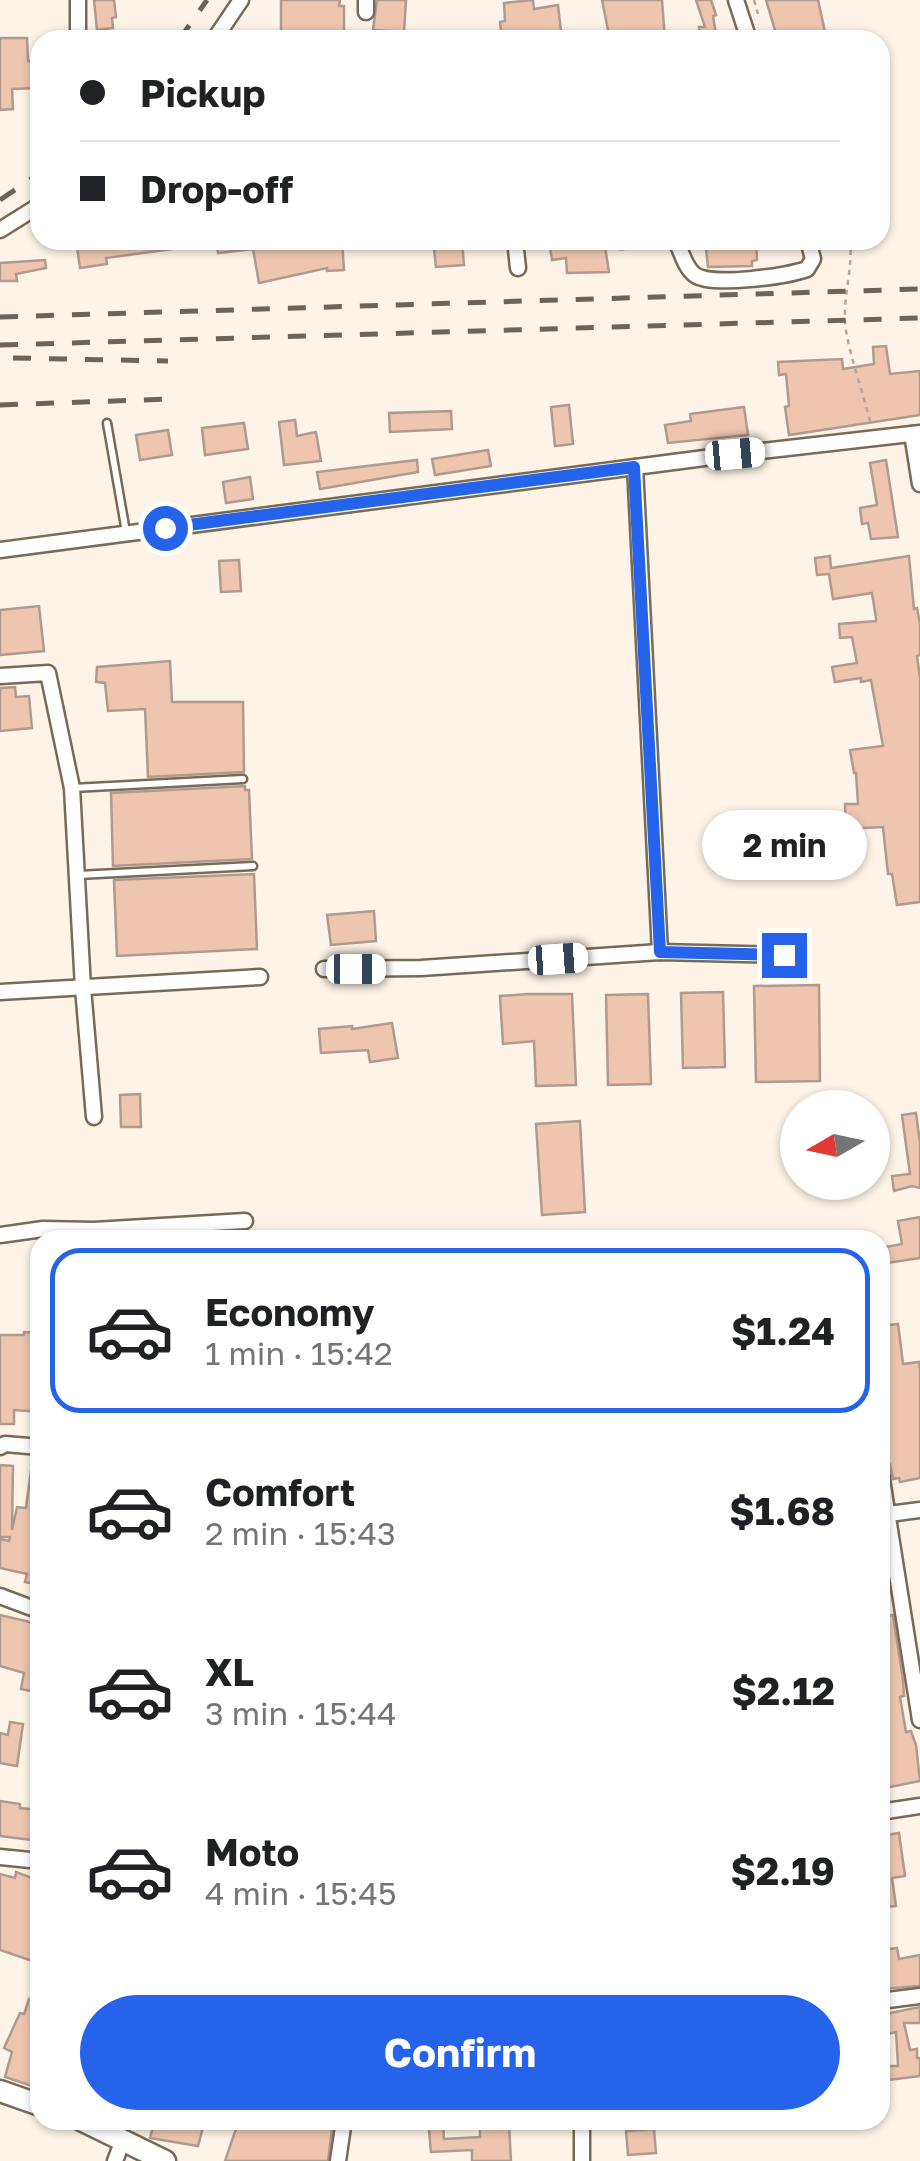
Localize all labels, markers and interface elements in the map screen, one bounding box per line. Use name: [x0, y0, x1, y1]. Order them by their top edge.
text: Pickup: [140, 70, 266, 115]
text: Drop-off: [140, 166, 293, 211]
car: [704, 436, 766, 472]
route start: [143, 506, 188, 551]
callout: 2 min: [702, 810, 866, 880]
text: 2 min: [743, 826, 826, 864]
route end: [762, 933, 807, 978]
car: [527, 942, 589, 976]
car: [326, 954, 386, 984]
north arrow: [780, 1090, 890, 1200]
map controls: [780, 1090, 890, 1200]
icon: car: [85, 1286, 175, 1376]
text: Economy: [205, 1289, 374, 1334]
text: $1.24: [731, 1308, 835, 1353]
text: 1 min · 15:42: [205, 1334, 392, 1372]
icon: car: [85, 1466, 175, 1556]
text: Comfort: [205, 1469, 355, 1514]
text: $1.68: [729, 1488, 835, 1533]
text: 2 min · 15:43: [205, 1514, 396, 1552]
icon: car: [85, 1646, 175, 1736]
text: XL: [205, 1649, 254, 1694]
text: $2.12: [731, 1668, 835, 1713]
text: 3 min · 15:44: [205, 1694, 397, 1732]
icon: car: [85, 1826, 175, 1916]
text: Moto: [205, 1829, 299, 1874]
text: $2.19: [730, 1848, 835, 1893]
text: 4 min · 15:45: [205, 1874, 396, 1912]
button: Confirm: [80, 1995, 840, 2110]

